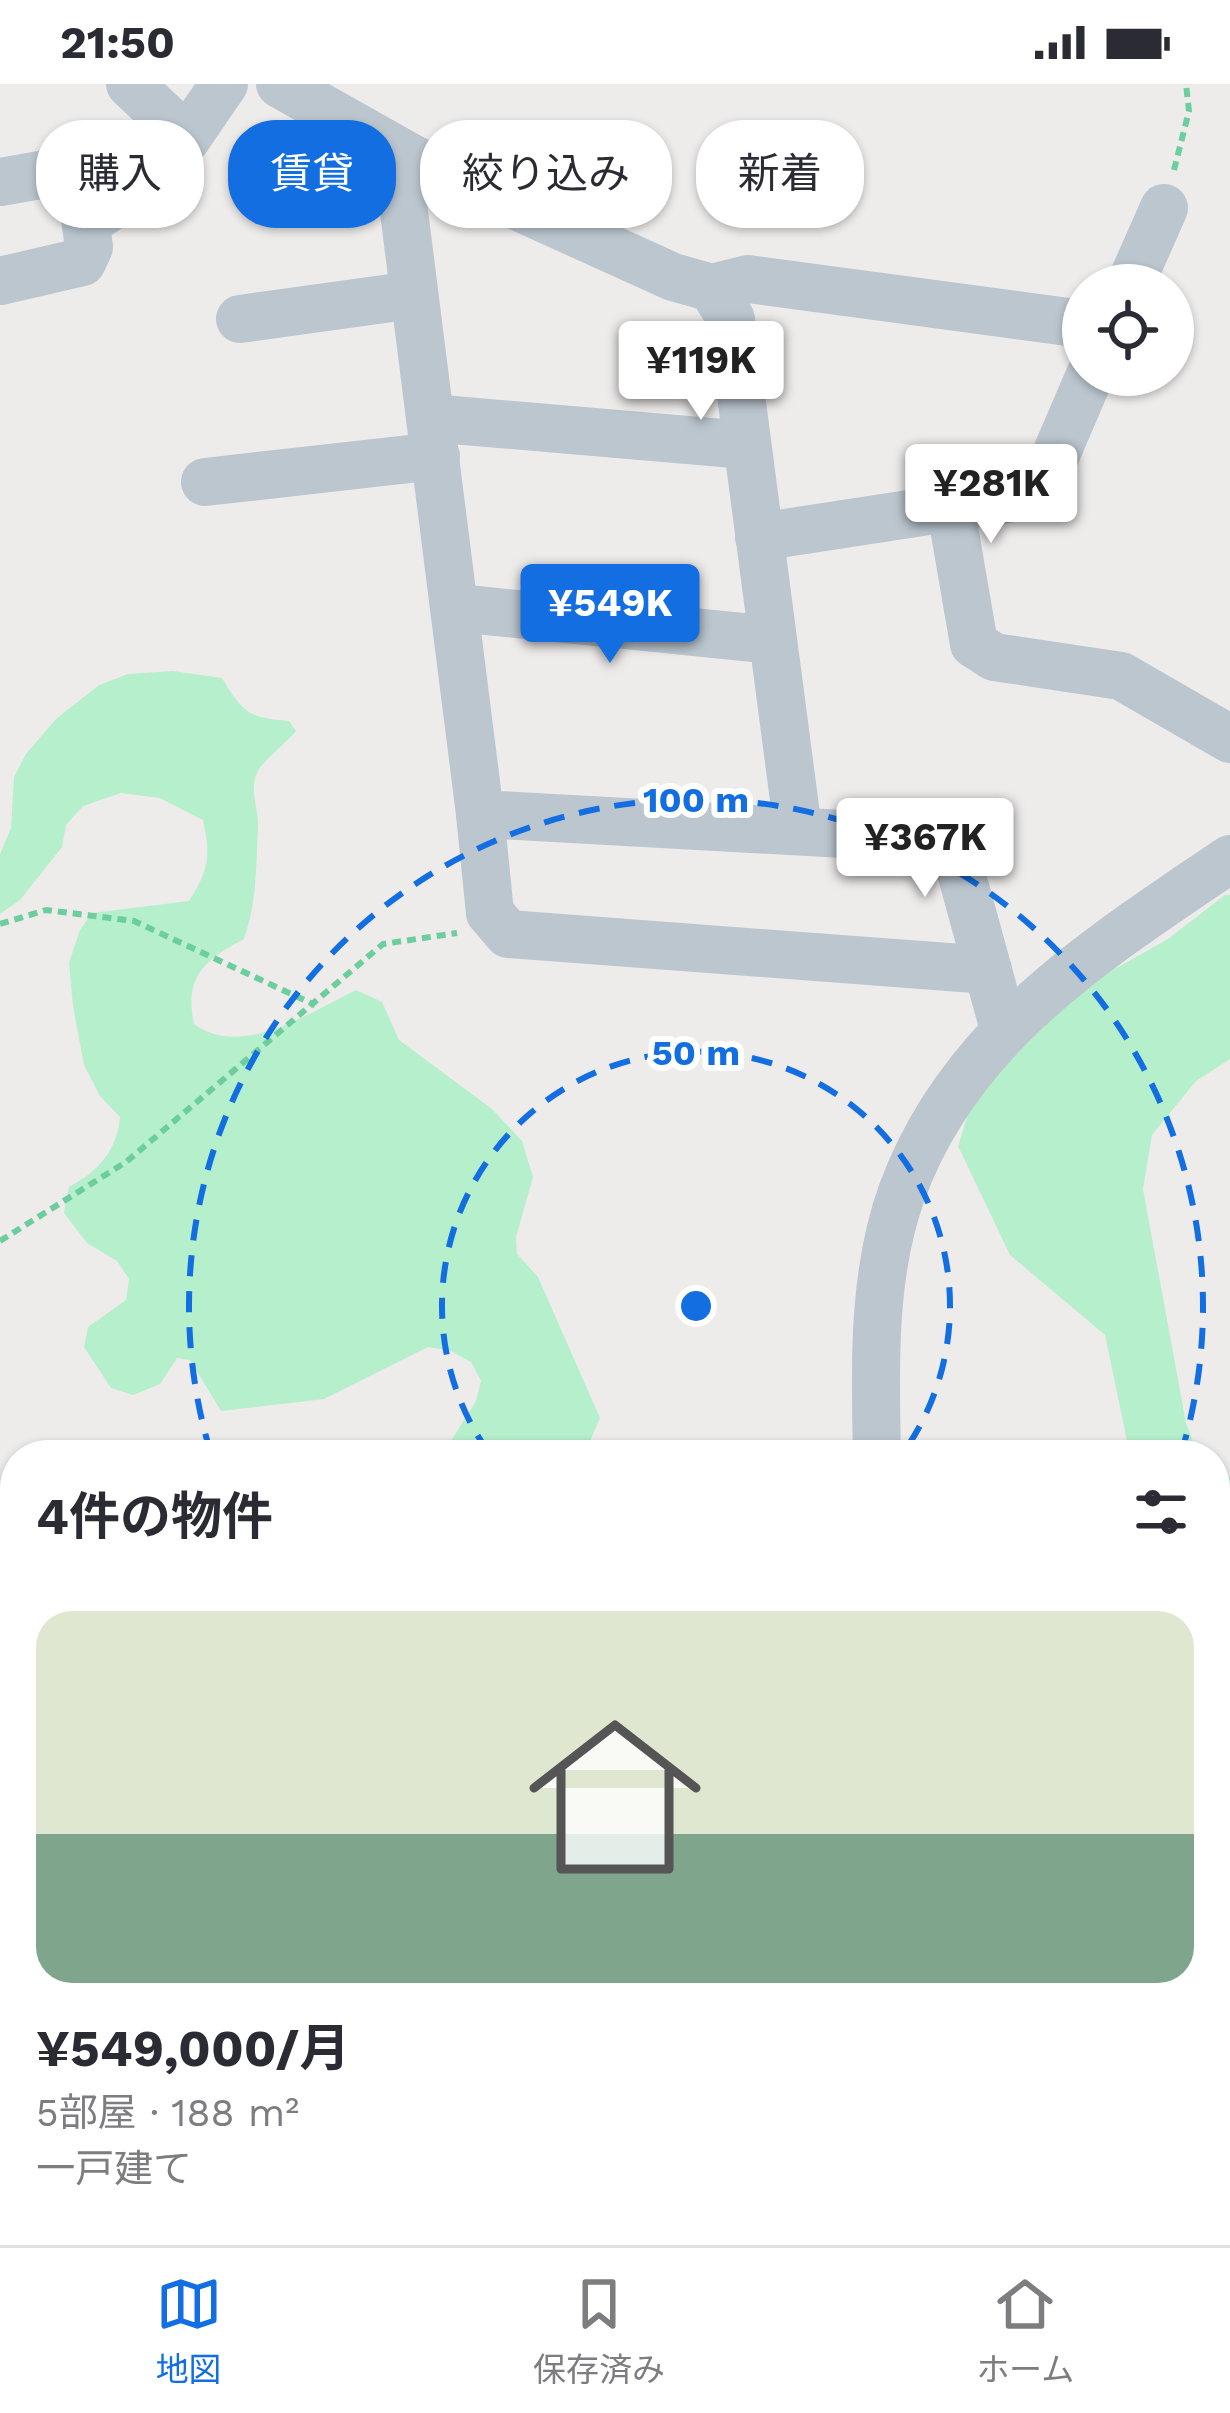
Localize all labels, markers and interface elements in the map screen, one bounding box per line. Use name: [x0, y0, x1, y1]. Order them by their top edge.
text: 21:50: [60, 16, 175, 69]
chip: 購入: [36, 120, 204, 228]
chip: 賃貸: [228, 120, 396, 228]
chip: 絞り込み: [420, 120, 672, 228]
chip: 新着: [696, 120, 864, 228]
map controls: [1062, 264, 1194, 396]
button: locate: [1062, 264, 1194, 396]
pin: ¥119K: [617, 321, 785, 423]
text: ¥119K: [646, 337, 756, 382]
pin: ¥281K: [907, 444, 1075, 546]
text: ¥281K: [932, 460, 1050, 505]
pin: ¥549K: [526, 564, 694, 666]
text: ¥549K: [548, 580, 672, 625]
text: 100 m: [643, 779, 749, 821]
pin: ¥367K: [841, 798, 1009, 900]
text: ¥367K: [863, 814, 987, 859]
text: 50 m: [652, 1032, 740, 1074]
centre of rings: [675, 1285, 717, 1327]
icon: filters: [1128, 1479, 1194, 1545]
text: 4件の物件: [36, 1487, 273, 1546]
icon: home: [507, 1689, 723, 1905]
text: ¥549,000/月: [36, 2019, 350, 2078]
text: 5部屋 · 188 m²: [36, 2090, 299, 2135]
text: 一戸建て: [36, 2146, 192, 2191]
tab: 地図: [156, 2271, 222, 2391]
tab: 保存済み: [533, 2271, 665, 2391]
tab: ホーム: [976, 2271, 1074, 2391]

